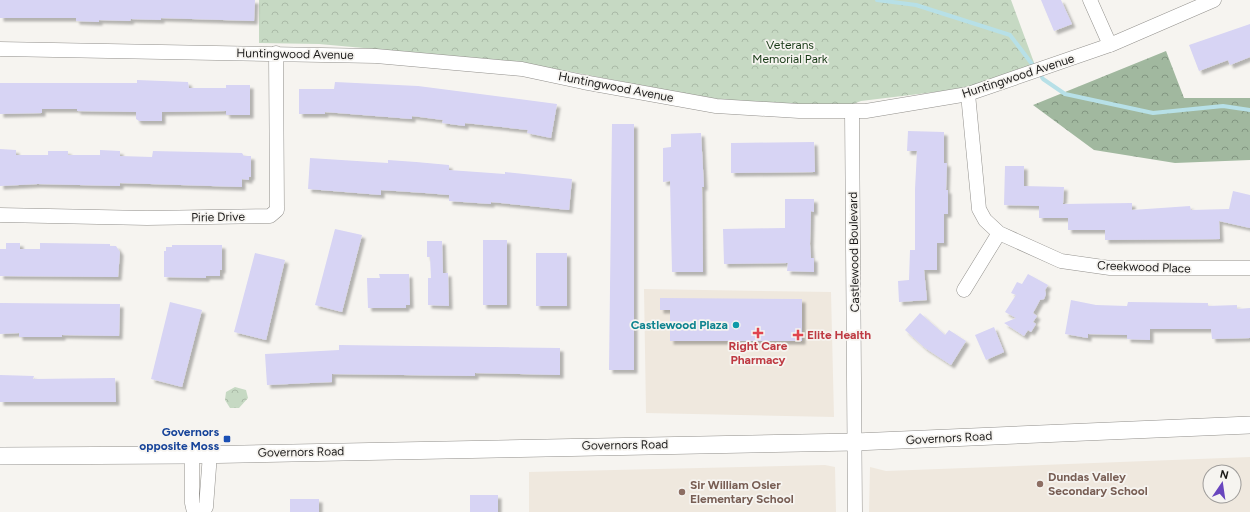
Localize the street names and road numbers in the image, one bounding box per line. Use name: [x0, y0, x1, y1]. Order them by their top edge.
street label: Huntingwood Avenue: [236, 46, 354, 62]
street label: Huntingwood Avenue: [960, 51, 1076, 101]
street label: Huntingwood Avenue: [557, 69, 675, 105]
street label: Castlewood Boulevard: [846, 192, 862, 312]
street label: Pirie Drive: [191, 210, 245, 224]
street label: Creekwood Place: [1097, 258, 1191, 276]
street label: Governors Road: [905, 429, 993, 447]
street label: Governors Road: [582, 437, 668, 453]
street label: Governors Road: [258, 444, 344, 460]

